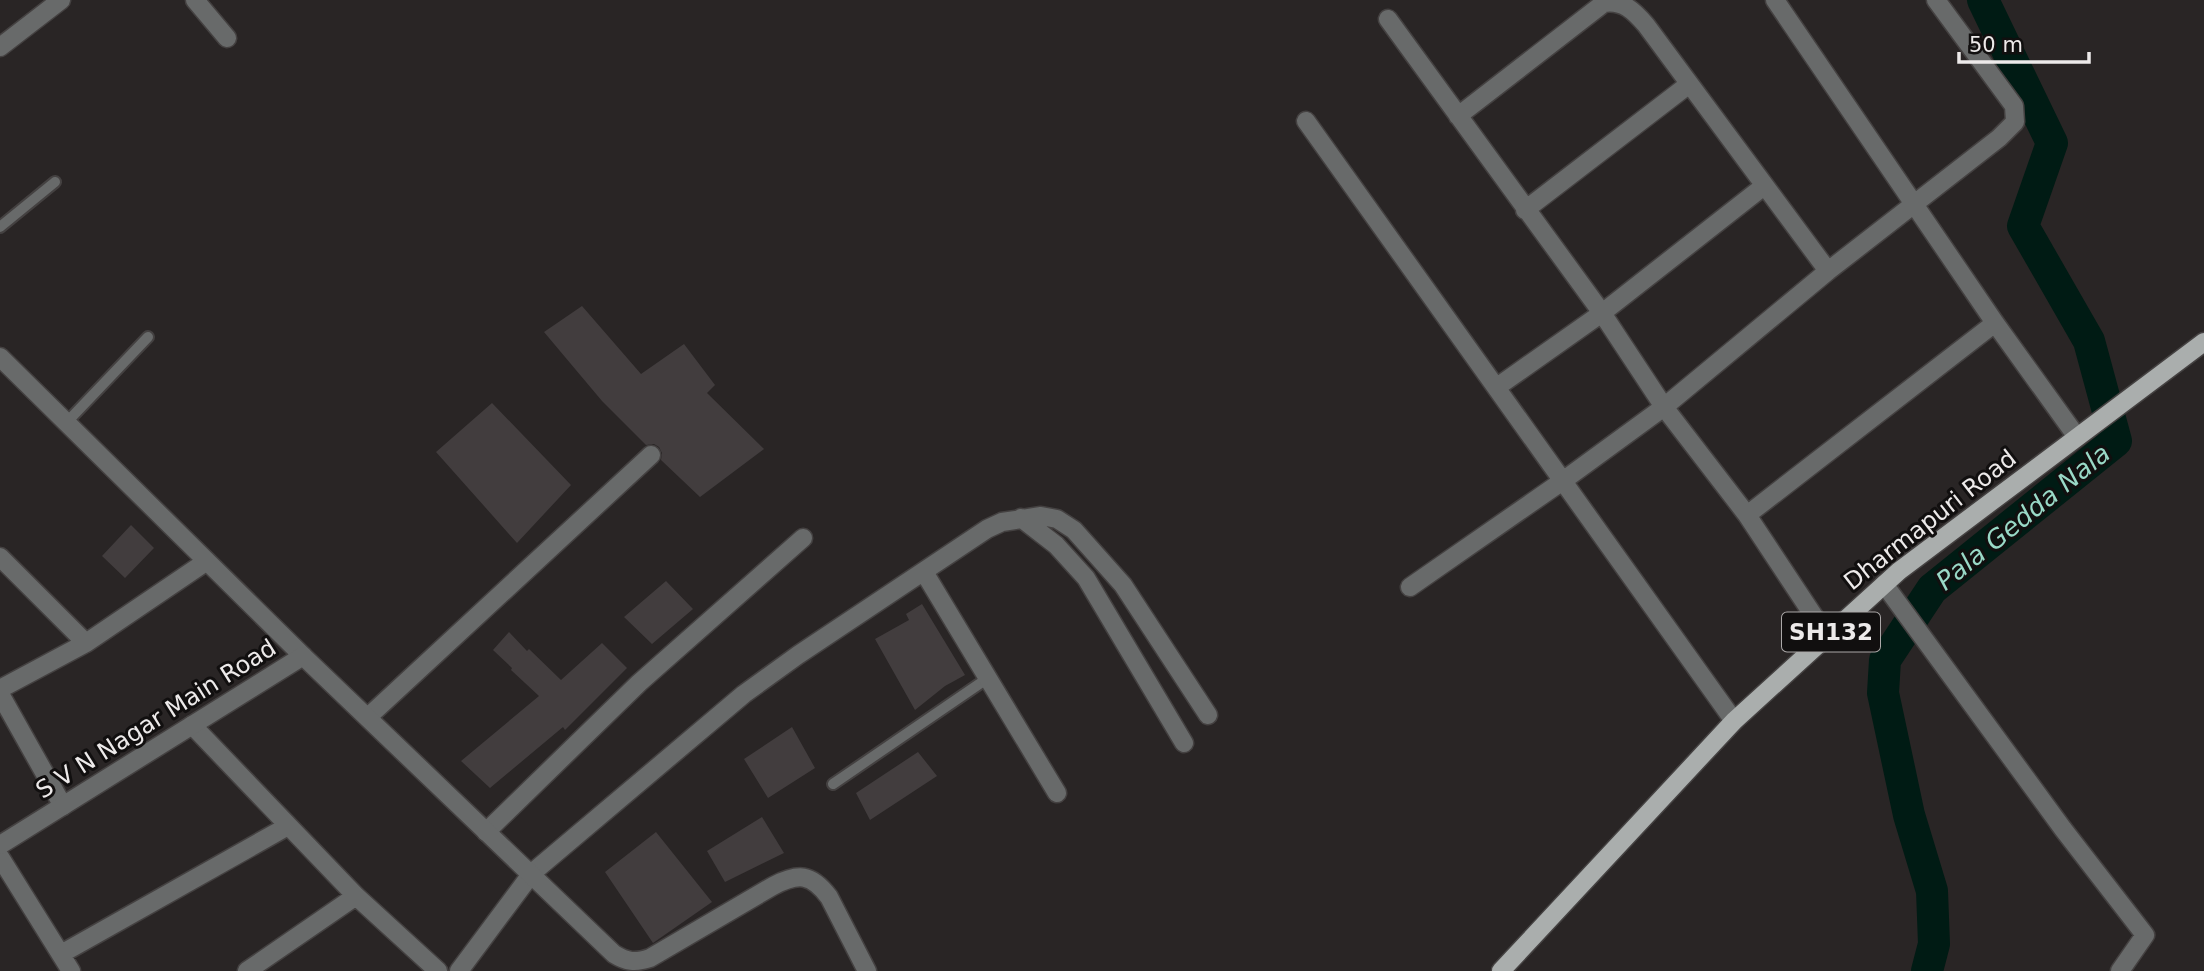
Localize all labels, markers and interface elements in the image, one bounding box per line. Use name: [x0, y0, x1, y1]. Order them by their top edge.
scale bar: [1959, 21, 2088, 65]
text: 50 m: [1969, 33, 2023, 57]
water label: Pala Gedda Nala: [1930, 438, 2116, 596]
street label: Dharmapuri Road: [1838, 444, 2022, 596]
road number: SH132: [1782, 612, 1880, 652]
street label: S V N Nagar Main Road: [31, 634, 281, 804]

